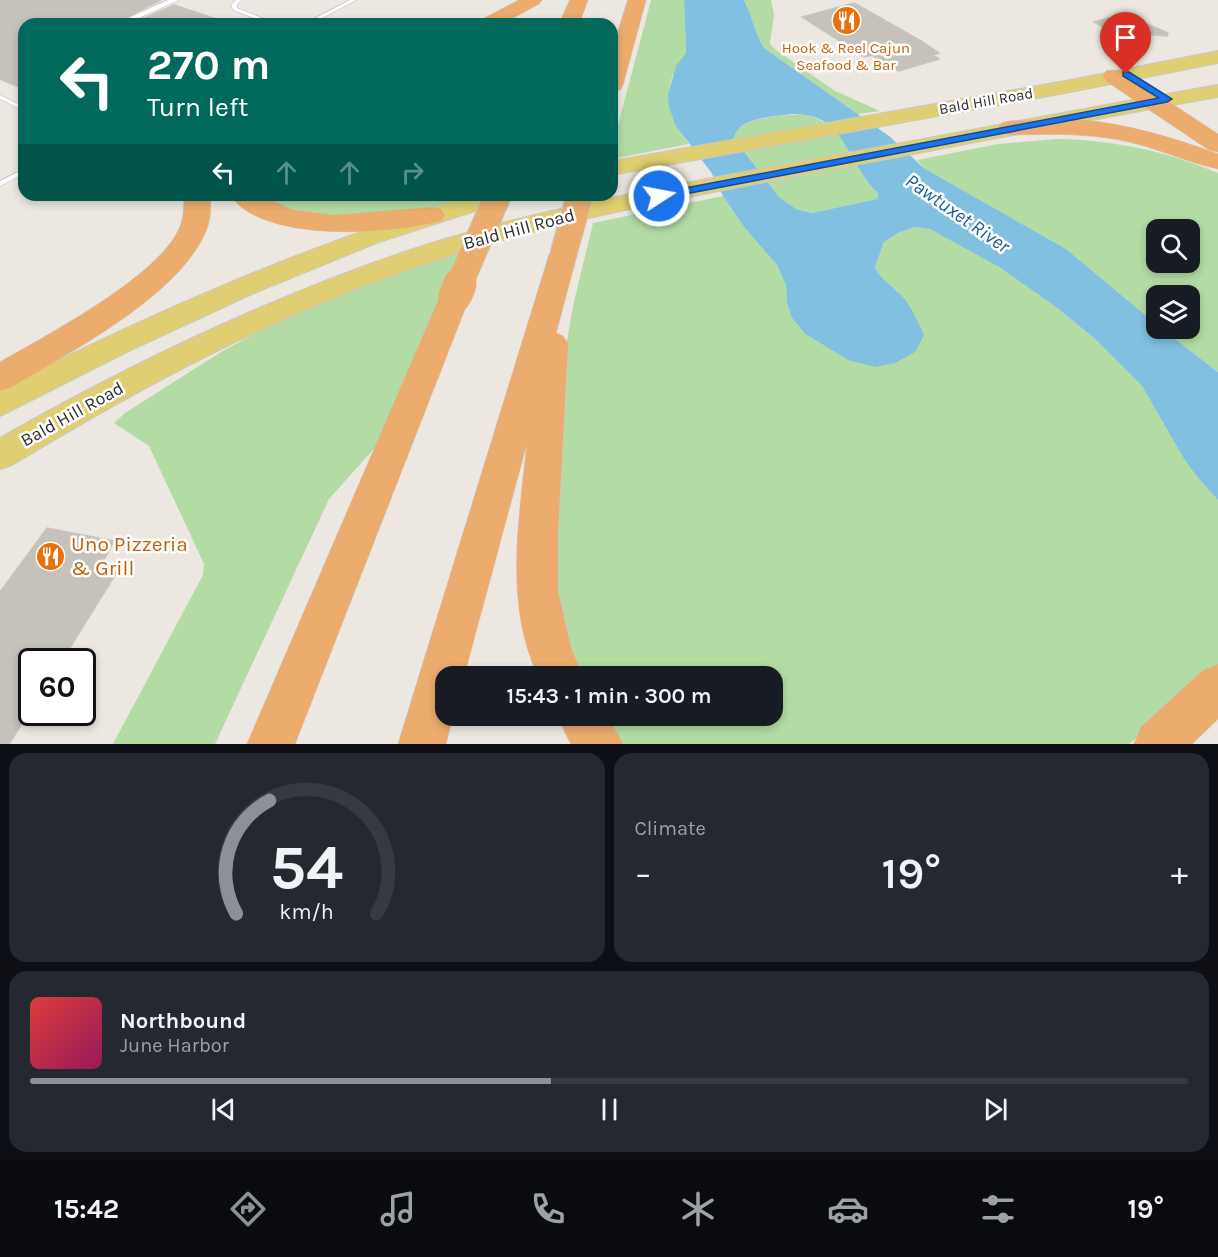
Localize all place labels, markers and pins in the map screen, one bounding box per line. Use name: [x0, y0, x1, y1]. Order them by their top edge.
restaurant icon: Hook & Reel Cajun Seafood & Bar: [830, 5, 862, 37]
pin: [1100, 12, 1151, 74]
place label: Hook & Reel Cajun Seafood & Bar: [782, 39, 910, 74]
place label: Uno Pizzeria & Grill: [71, 532, 188, 580]
restaurant icon: Uno Pizzeria & Grill: [34, 540, 66, 572]

